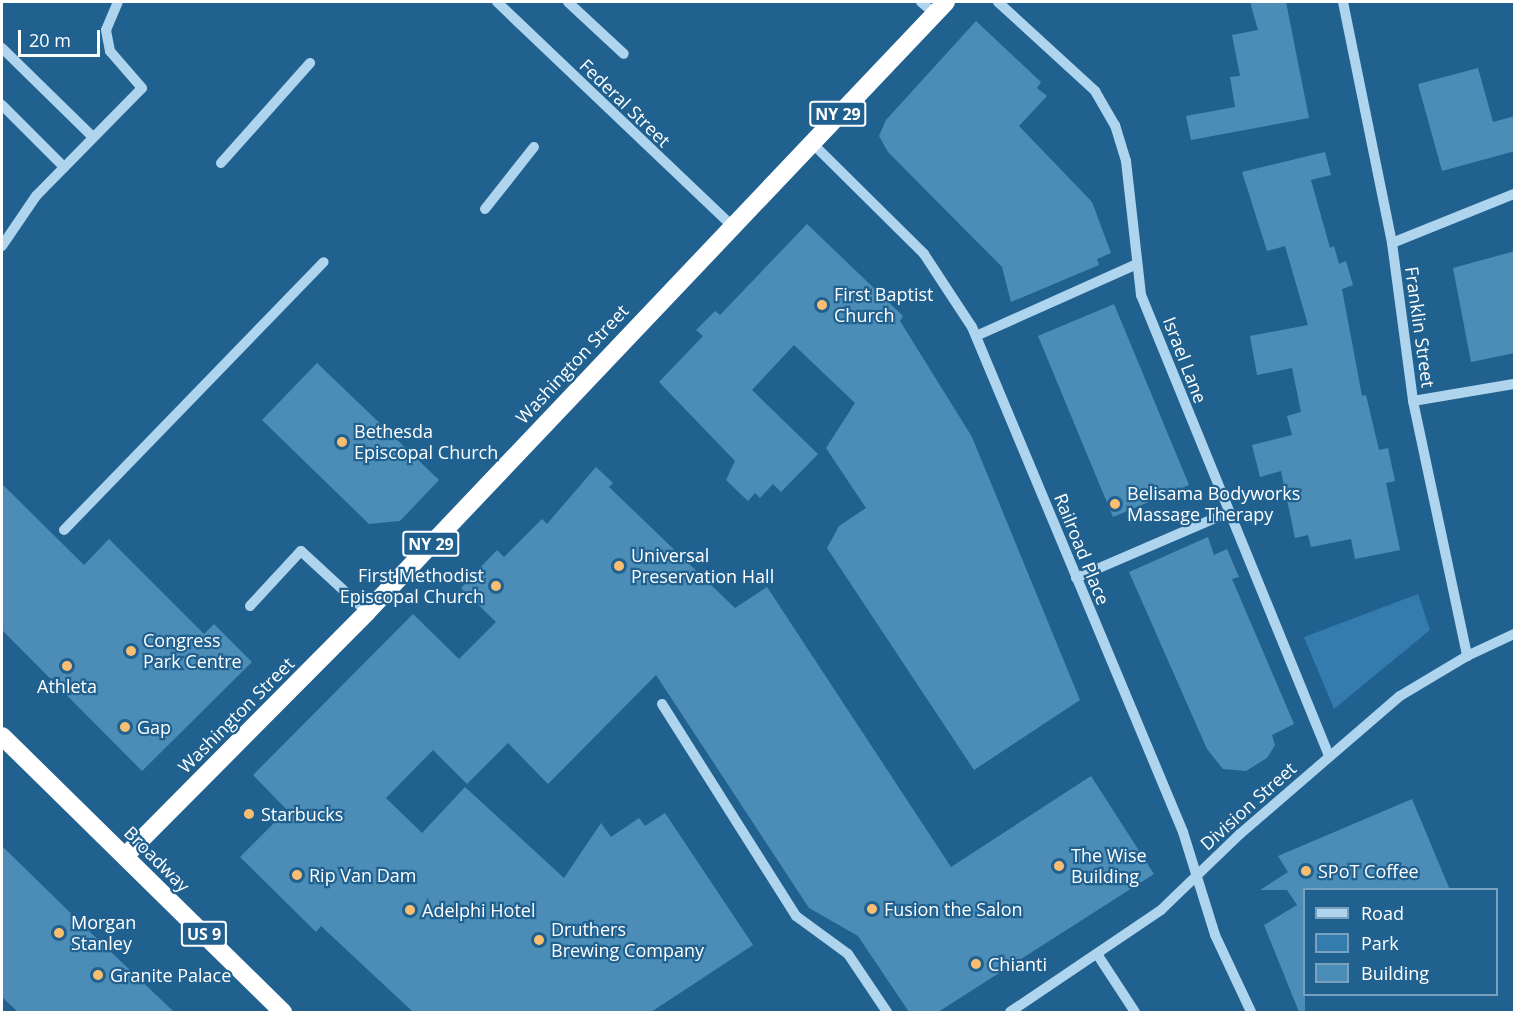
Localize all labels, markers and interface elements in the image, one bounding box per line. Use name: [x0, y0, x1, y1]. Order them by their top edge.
scale bar: [21, 18, 104, 56]
text: 20 m: [29, 28, 71, 52]
street label: Federal Street: [575, 54, 675, 152]
road number: NY 29: [808, 101, 868, 127]
street label: Franklin Street: [1401, 265, 1439, 389]
place label: First Baptist Church: [834, 284, 933, 326]
marker: First Baptist Church: [815, 298, 829, 312]
street label: Washington Street: [511, 300, 633, 428]
street label: Israel Lane: [1159, 314, 1211, 406]
place label: Bethesda Episcopal Church: [354, 421, 498, 464]
marker: Bethesda Episcopal Church: [335, 435, 349, 449]
place label: Belisama Bodyworks Massage Therapy: [1127, 483, 1300, 526]
street label: Railroad Place: [1050, 490, 1114, 608]
marker: Belisama Bodyworks Massage Therapy: [1108, 497, 1122, 511]
road number: NY 29: [401, 531, 461, 557]
place label: Universal Preservation Hall: [631, 545, 774, 588]
marker: Universal Preservation Hall: [612, 559, 626, 573]
place label: First Methodist Episcopal Church: [340, 565, 484, 608]
marker: First Methodist Episcopal Church: [489, 579, 503, 593]
place label: Congress Park Centre: [143, 630, 242, 672]
marker: Congress Park Centre: [124, 644, 138, 658]
street label: Washington Street: [174, 653, 298, 777]
marker: Athleta: [60, 659, 74, 673]
place label: Athleta: [37, 675, 97, 697]
place label: Gap: [137, 716, 171, 738]
marker: Gap: [118, 720, 132, 734]
street label: Division Street: [1196, 757, 1300, 855]
place label: Starbucks: [261, 803, 343, 825]
marker: Starbucks: [242, 807, 256, 821]
street label: Broadway: [120, 822, 194, 896]
place label: The Wise Building: [1071, 845, 1147, 888]
marker: The Wise Building: [1052, 859, 1066, 873]
place label: SPoT Coffee: [1318, 860, 1419, 882]
place label: Rip Van Dam: [309, 864, 417, 886]
marker: SPoT Coffee: [1299, 864, 1313, 878]
marker: Rip Van Dam: [290, 868, 304, 882]
legend: [1303, 888, 1498, 996]
place label: Fusion the Salon: [884, 898, 1023, 920]
place label: Adelphi Hotel: [422, 899, 535, 921]
text: Road: [1361, 901, 1404, 925]
marker: Fusion the Salon: [865, 902, 879, 916]
marker: Adelphi Hotel: [403, 903, 417, 917]
place label: Morgan Stanley: [71, 912, 136, 954]
place label: Druthers Brewing Company: [551, 919, 704, 962]
road number: US 9: [180, 921, 228, 947]
marker: Morgan Stanley: [52, 926, 66, 940]
text: Park: [1361, 931, 1399, 955]
marker: Druthers Brewing Company: [532, 933, 546, 947]
place label: Chianti: [988, 953, 1047, 975]
marker: Chianti: [969, 957, 983, 971]
text: Building: [1361, 961, 1429, 985]
place label: Granite Palace: [110, 964, 231, 986]
marker: Granite Palace: [91, 968, 105, 982]

